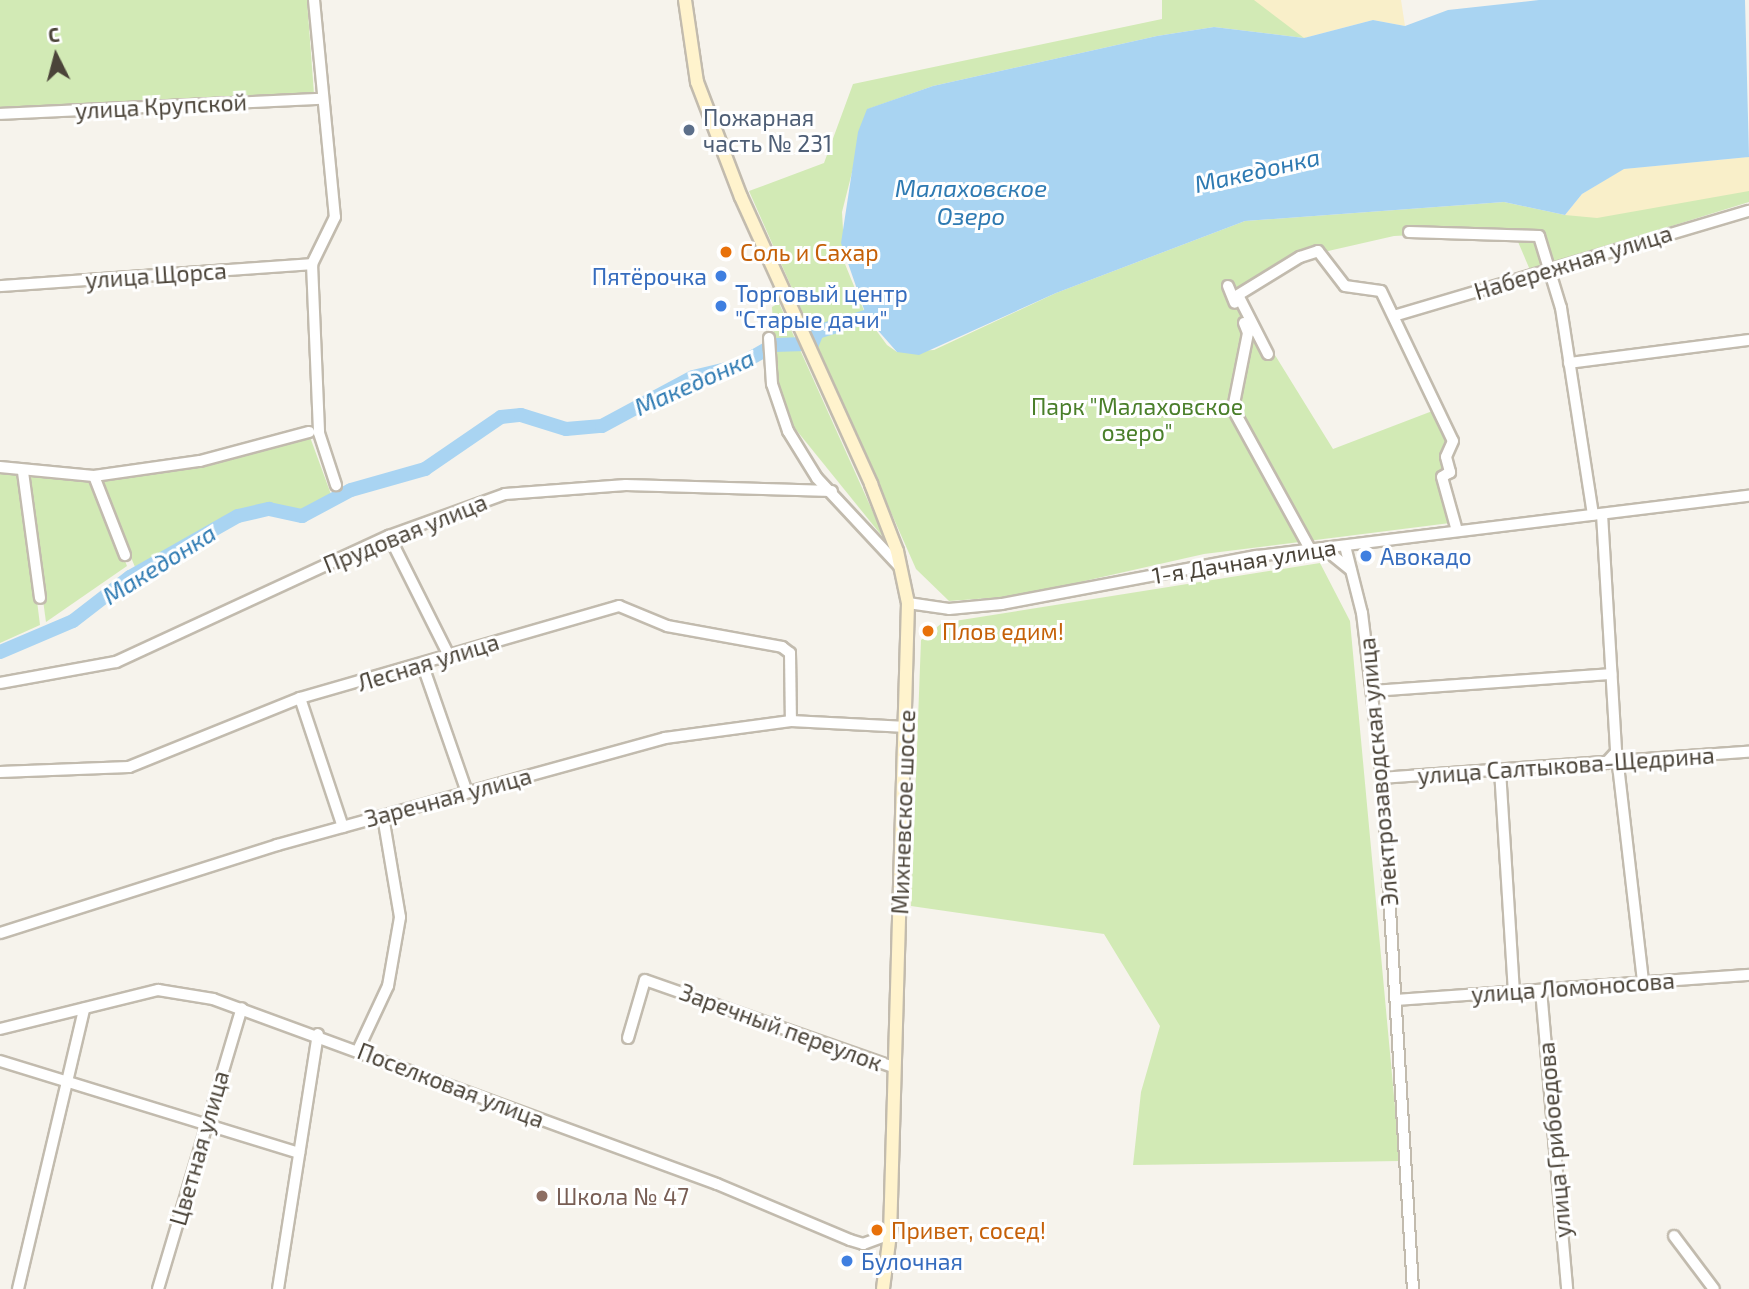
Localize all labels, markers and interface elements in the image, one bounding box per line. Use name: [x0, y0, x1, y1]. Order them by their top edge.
north arrow: [21, 21, 91, 91]
text: С: [47, 23, 61, 47]
street label: улица Крупской: [74, 88, 248, 124]
place label: Пожарная часть № 231: [703, 103, 832, 157]
marker: Пожарная часть № 231: [681, 122, 697, 138]
water label: Македонка: [1191, 142, 1323, 198]
water label: Малаховское Озеро: [895, 174, 1047, 230]
street label: Набережная улица: [1471, 219, 1675, 305]
place label: Соль и Сахар: [740, 238, 879, 266]
marker: Соль и Сахар: [718, 244, 734, 260]
street label: улица Щорса: [84, 256, 228, 294]
place label: Пятёрочка: [592, 262, 707, 290]
marker: Пятёрочка: [713, 268, 729, 284]
place label: Торговый центр "Старые дачи": [735, 279, 908, 333]
marker: Торговый центр "Старые дачи": [713, 298, 729, 314]
water label: Македонка: [630, 343, 758, 421]
park label: Парк "Малаховское озеро": [1031, 392, 1243, 446]
street label: Прудовая улица: [319, 488, 491, 578]
water label: Македонка: [97, 518, 221, 610]
street label: 1-я Дачная улица: [1150, 533, 1338, 589]
place label: Авокадо: [1380, 542, 1472, 570]
marker: Авокадо: [1358, 548, 1374, 564]
place label: Плов едим!: [942, 617, 1064, 645]
marker: Плов едим!: [920, 623, 936, 639]
street label: Лесная улица: [354, 627, 502, 697]
street label: Электрозаводская улица: [1352, 636, 1404, 908]
street label: Михневское шоссе: [886, 709, 920, 915]
street label: улица Салтыкова-Щедрина: [1417, 741, 1715, 789]
street label: Заречная улица: [362, 761, 534, 833]
street label: улица Ломоносова: [1470, 966, 1676, 1008]
street label: Заречный переулок: [676, 978, 886, 1076]
street label: Поселковая улица: [354, 1037, 548, 1133]
street label: улица Грибоедова: [1532, 1041, 1576, 1239]
street label: Цветная улица: [164, 1067, 234, 1229]
place label: Школа № 47: [556, 1182, 689, 1210]
marker: Школа № 47: [534, 1188, 550, 1204]
place label: Привет, сосед!: [891, 1216, 1046, 1244]
marker: Привет, сосед!: [869, 1222, 885, 1238]
place label: Булочная: [861, 1247, 963, 1275]
marker: Булочная: [839, 1253, 855, 1269]

